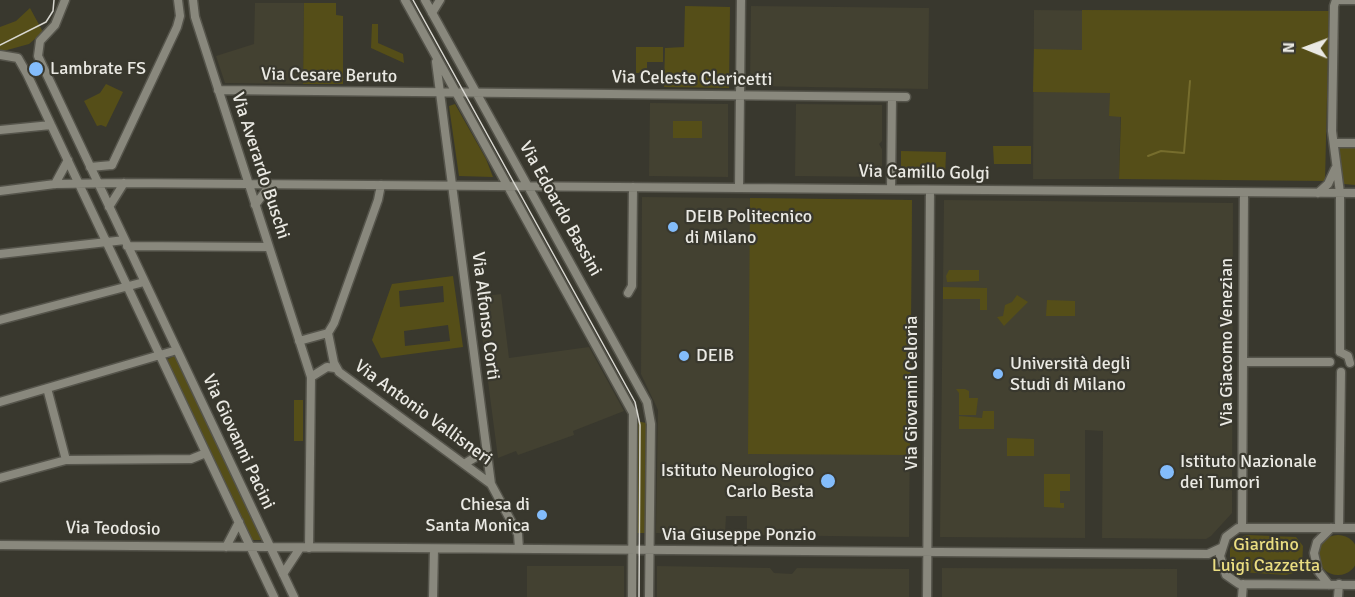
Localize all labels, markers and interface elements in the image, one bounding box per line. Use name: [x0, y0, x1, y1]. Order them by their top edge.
north arrow: [1277, 18, 1337, 78]
text: N: [1279, 42, 1299, 53]
place label: Lambrate FS: [50, 58, 146, 80]
marker: Lambrate FS: [27, 60, 45, 78]
street label: Via Cesare Beruto: [261, 64, 397, 88]
street label: Via Celeste Clericetti: [611, 67, 773, 91]
street label: Via Averardo Buschi: [226, 90, 294, 242]
street label: Via Edoardo Bassini: [514, 138, 606, 280]
street label: Via Camillo Golgi: [858, 161, 990, 185]
place label: DEIB Politecnico di Milano: [685, 206, 812, 248]
marker: DEIB Politecnico di Milano: [666, 220, 680, 234]
street label: Via Alfonso Corti: [466, 251, 504, 381]
street label: Via Giacomo Venezian: [1216, 258, 1238, 426]
street label: Via Giovanni Celoria: [901, 316, 923, 470]
place label: DEIB: [696, 345, 734, 367]
marker: DEIB: [677, 349, 691, 363]
place label: Università degli Studi di Milano: [1010, 353, 1130, 395]
street label: Via Antonio Vallisneri: [350, 356, 496, 470]
marker: Università degli Studi di Milano: [991, 367, 1005, 381]
street label: Via Giovanni Pacini: [197, 371, 279, 513]
place label: Istituto Nazionale dei Tumori: [1180, 451, 1317, 494]
place label: Istituto Neurologico Carlo Besta: [661, 460, 814, 502]
marker: Istituto Nazionale dei Tumori: [1158, 463, 1176, 481]
marker: Istituto Neurologico Carlo Besta: [819, 472, 837, 490]
place label: Chiesa di Santa Monica: [425, 494, 530, 536]
marker: Chiesa di Santa Monica: [535, 508, 549, 522]
street label: Via Teodosio: [65, 517, 161, 541]
street label: Via Giuseppe Ponzio: [662, 524, 816, 546]
park label: Giardino Luigi Cazzetta: [1212, 534, 1320, 576]

